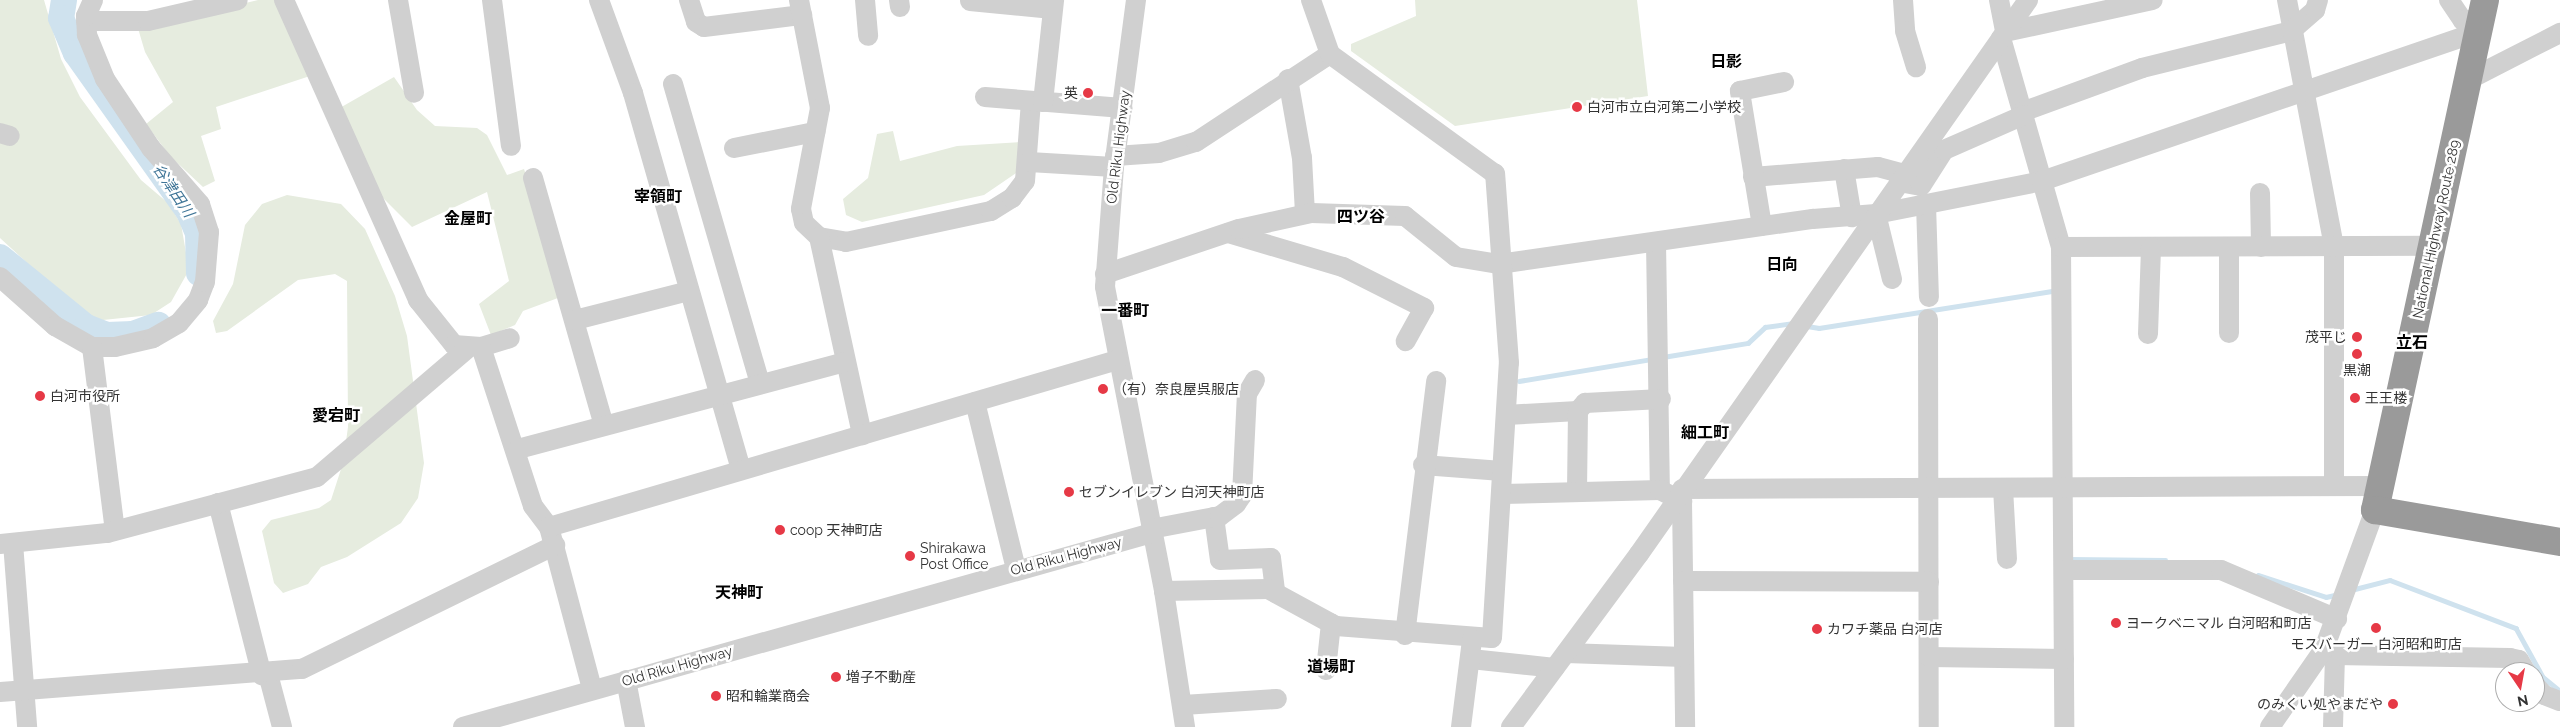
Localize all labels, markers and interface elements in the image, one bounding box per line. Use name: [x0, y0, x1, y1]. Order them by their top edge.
district label: 日影: [1710, 52, 1742, 72]
place label: 英: [1064, 85, 1078, 101]
marker: 英: [1082, 87, 1094, 99]
street label: Old Riku Highway: [1103, 89, 1133, 205]
place label: 白河市立白河第二小学校: [1587, 99, 1741, 115]
marker: 白河市立白河第二小学校: [1571, 101, 1583, 113]
street label: National Highway Route 289: [2409, 138, 2463, 320]
water label: 谷津田川: [149, 161, 197, 221]
district label: 宰領町: [634, 187, 682, 207]
district label: 四ツ谷: [1337, 207, 1385, 227]
district label: 金屋町: [444, 209, 492, 229]
district label: 日向: [1766, 255, 1798, 275]
district label: 一番町: [1101, 301, 1149, 321]
place label: 茂平じ: [2305, 329, 2347, 345]
marker: 茂平じ: [2351, 331, 2363, 343]
district label: 立石: [2396, 333, 2428, 353]
marker: 黒潮: [2351, 348, 2363, 360]
place label: 黒潮: [2343, 362, 2371, 378]
place label: （有）奈良屋呉服店: [1113, 381, 1239, 397]
marker: （有）奈良屋呉服店: [1097, 383, 1109, 395]
place label: 白河市役所: [50, 388, 120, 404]
marker: 白河市役所: [34, 390, 46, 402]
place label: 王王楼: [2365, 390, 2407, 406]
marker: 王王楼: [2349, 392, 2361, 404]
district label: 愛宕町: [312, 406, 360, 426]
district label: 細工町: [1681, 423, 1729, 443]
place label: セブンイレブン 白河天神町店: [1079, 484, 1265, 500]
marker: セブンイレブン 白河天神町店: [1063, 486, 1075, 498]
place label: coop 天神町店: [790, 522, 882, 538]
marker: coop 天神町店: [774, 524, 786, 536]
street label: Old Riku Highway: [1009, 533, 1123, 579]
place label: Shirakawa Post Office: [920, 540, 989, 572]
marker: Shirakawa Post Office: [904, 550, 916, 562]
district label: 天神町: [715, 583, 763, 603]
place label: ヨークベニマル 白河昭和町店: [2126, 615, 2312, 631]
marker: ヨークベニマル 白河昭和町店: [2110, 617, 2122, 629]
place label: カワチ薬品 白河店: [1827, 621, 1943, 637]
marker: モスバーガー 白河昭和町店: [2370, 622, 2382, 634]
marker: カワチ薬品 白河店: [1811, 623, 1823, 635]
place label: モスバーガー 白河昭和町店: [2290, 636, 2462, 652]
street label: Old Riku Highway: [620, 642, 734, 690]
district label: 道場町: [1307, 657, 1355, 677]
north arrow: [2495, 662, 2545, 712]
place label: 増子不動産: [846, 669, 916, 685]
marker: 増子不動産: [830, 671, 842, 683]
place label: 昭和輪業商会: [726, 688, 810, 704]
marker: 昭和輪業商会: [710, 690, 722, 702]
text: N: [2516, 692, 2530, 710]
place label: のみくい処やまだや: [2257, 696, 2383, 712]
marker: のみくい処やまだや: [2387, 698, 2399, 710]

